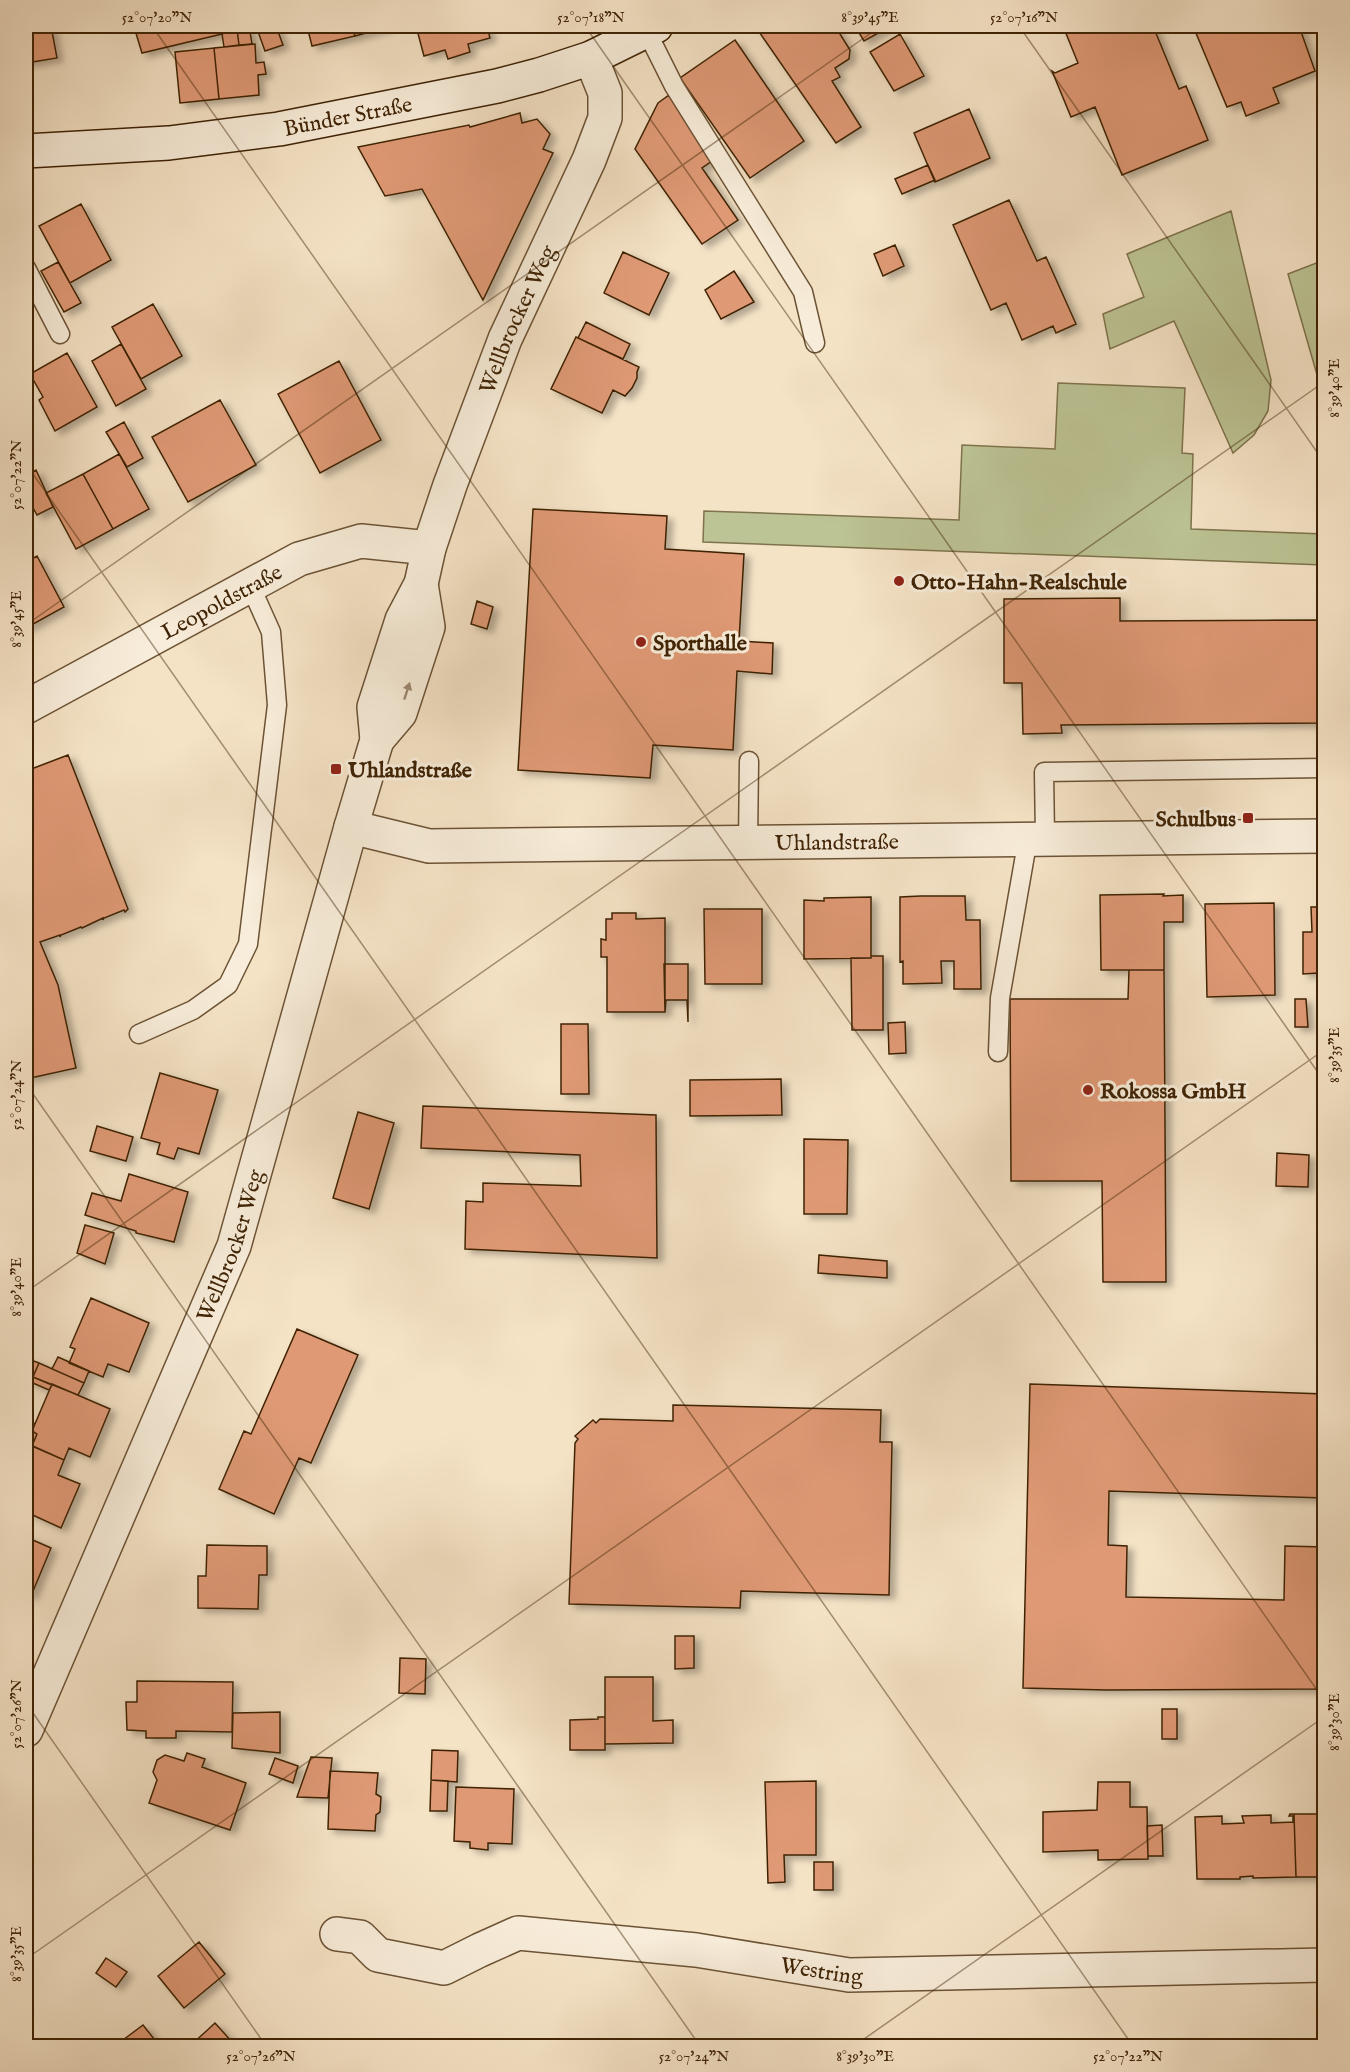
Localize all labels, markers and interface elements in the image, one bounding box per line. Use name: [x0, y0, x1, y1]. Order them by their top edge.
text: 52°07'20"N: [122, 8, 192, 27]
text: 52°07'18"N: [557, 8, 625, 27]
text: 8°39'45"E: [841, 8, 899, 27]
text: 52°07'16"N: [990, 8, 1058, 27]
street label: Bünder Straße: [281, 91, 415, 144]
street label: Wellbrocker Weg: [474, 240, 564, 398]
text: 8°39'40"E: [1325, 358, 1344, 418]
text: 52°07'22"N: [7, 440, 26, 510]
street label: Leopoldstraße: [157, 559, 287, 647]
place label: Otto-Hahn-Realschule: [911, 569, 1127, 597]
marker: Otto-Hahn-Realschule: [892, 574, 906, 588]
text: 8°39'45"E: [7, 590, 26, 648]
place label: Sporthalle: [653, 630, 747, 658]
marker: Sporthalle: [634, 635, 648, 649]
one-way arrow: [403, 682, 412, 700]
place label: Uhlandstraße: [347, 757, 472, 785]
marker: Uhlandstraße: [329, 762, 343, 776]
place label: Schulbus: [1155, 806, 1236, 834]
marker: Schulbus: [1241, 811, 1255, 825]
street label: Uhlandstraße: [775, 829, 899, 858]
text: 8°39'35"E: [1325, 1027, 1344, 1083]
text: 52°07'24"N: [7, 1060, 26, 1130]
place label: Rokossa GmbH: [1100, 1078, 1246, 1106]
marker: Rokossa GmbH: [1081, 1083, 1095, 1097]
street label: Wellbrocker Weg: [191, 1166, 271, 1326]
text: 8°39'40"E: [7, 1257, 26, 1317]
text: 52°07'26"N: [7, 1679, 26, 1749]
text: 8°39'30"E: [1325, 1693, 1344, 1751]
text: 8°39'35"E: [7, 1926, 26, 1982]
street label: Westring: [778, 1952, 864, 1991]
text: 52°07'26"N: [226, 2047, 296, 2066]
text: 52°07'24"N: [659, 2047, 729, 2066]
text: 8°39'30"E: [836, 2047, 894, 2066]
text: 52°07'22"N: [1093, 2047, 1163, 2066]

